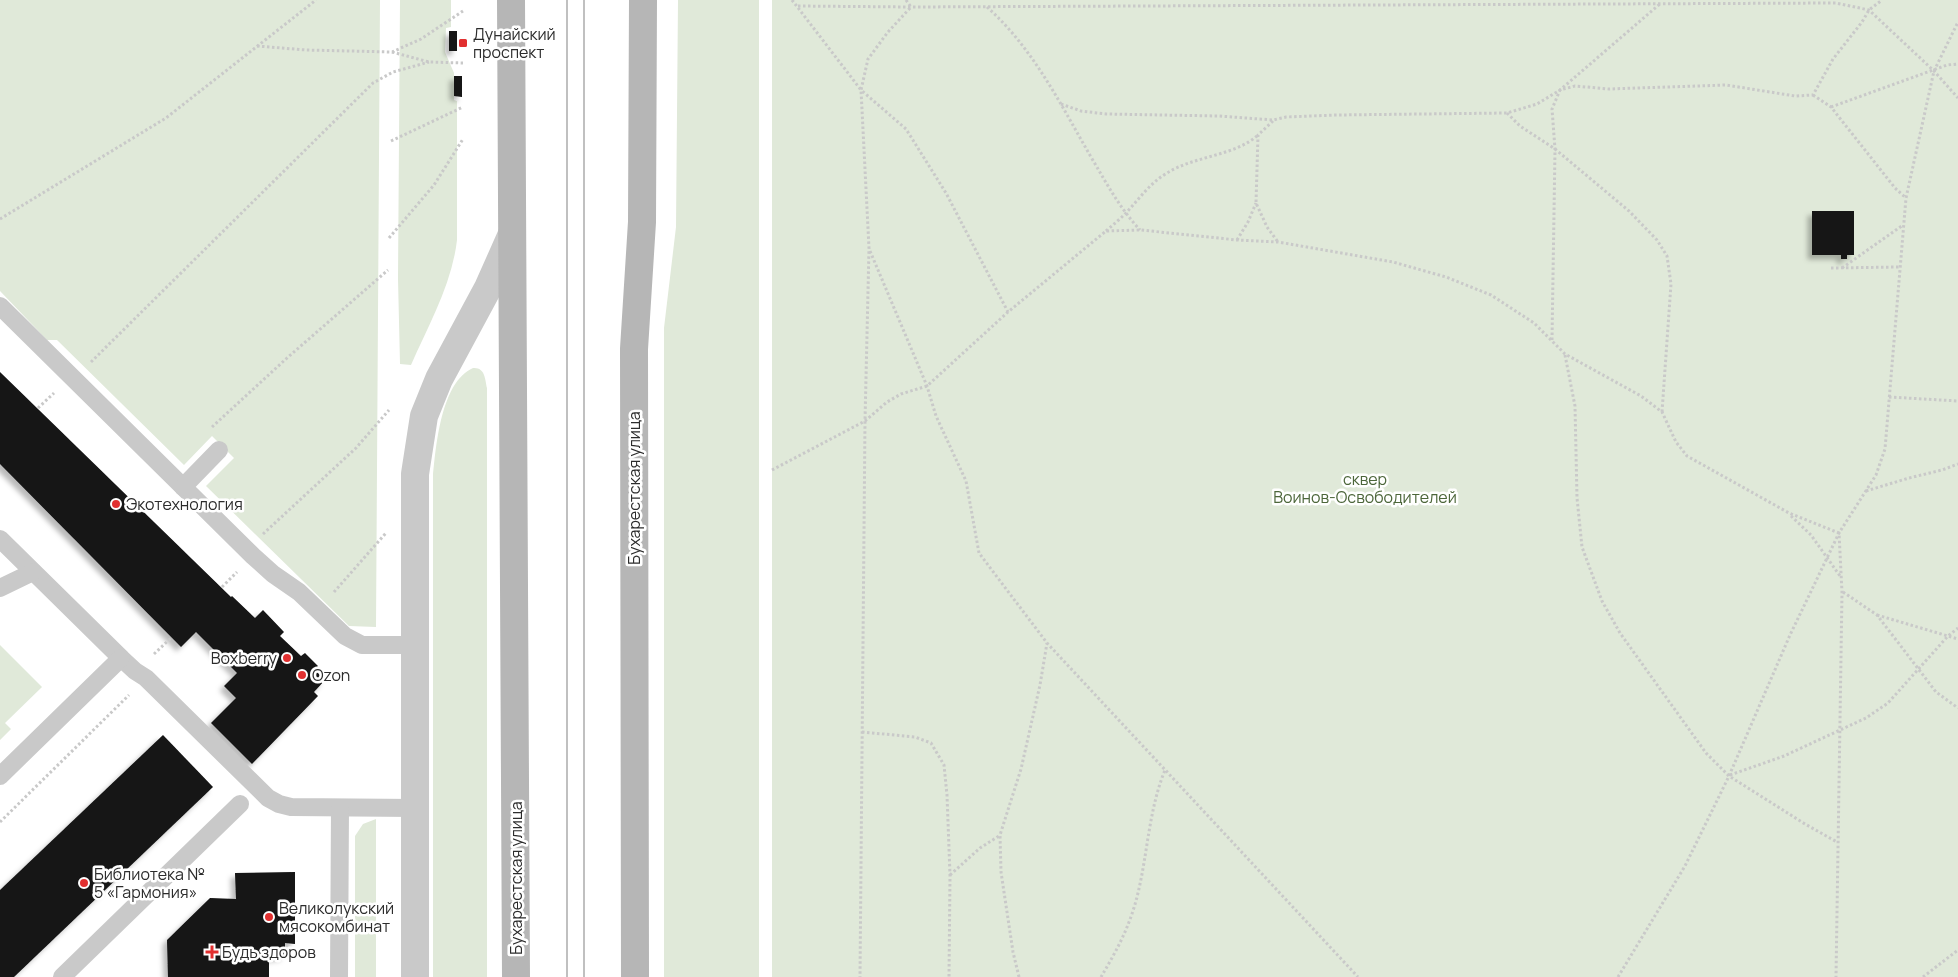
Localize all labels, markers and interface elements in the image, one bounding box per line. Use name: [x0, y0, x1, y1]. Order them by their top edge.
place label: Дунайский проспект: [473, 23, 556, 63]
marker: Дунайский проспект: [457, 37, 469, 49]
street label: Бухарестская улица: [623, 411, 645, 565]
park label: сквер Воинов-Освободителей: [1273, 468, 1457, 508]
place label: Экотехнология: [126, 493, 243, 515]
marker: Экотехнология: [110, 498, 122, 510]
place label: Boxberry: [211, 647, 278, 669]
marker: Boxberry: [281, 652, 293, 664]
place label: Ozon: [312, 664, 350, 686]
marker: Ozon: [296, 669, 308, 681]
street label: Бухарестская улица: [505, 801, 527, 955]
place label: Библиотека № 5 «Гармония»: [94, 863, 205, 903]
marker: Библиотека № 5 «Гармония»: [78, 877, 90, 889]
place label: Великолукский мясокомбинат: [279, 897, 394, 937]
marker: Великолукский мясокомбинат: [263, 911, 275, 923]
place label: Будь здоров: [222, 941, 316, 963]
marker: Будь здоров: [206, 946, 218, 958]

